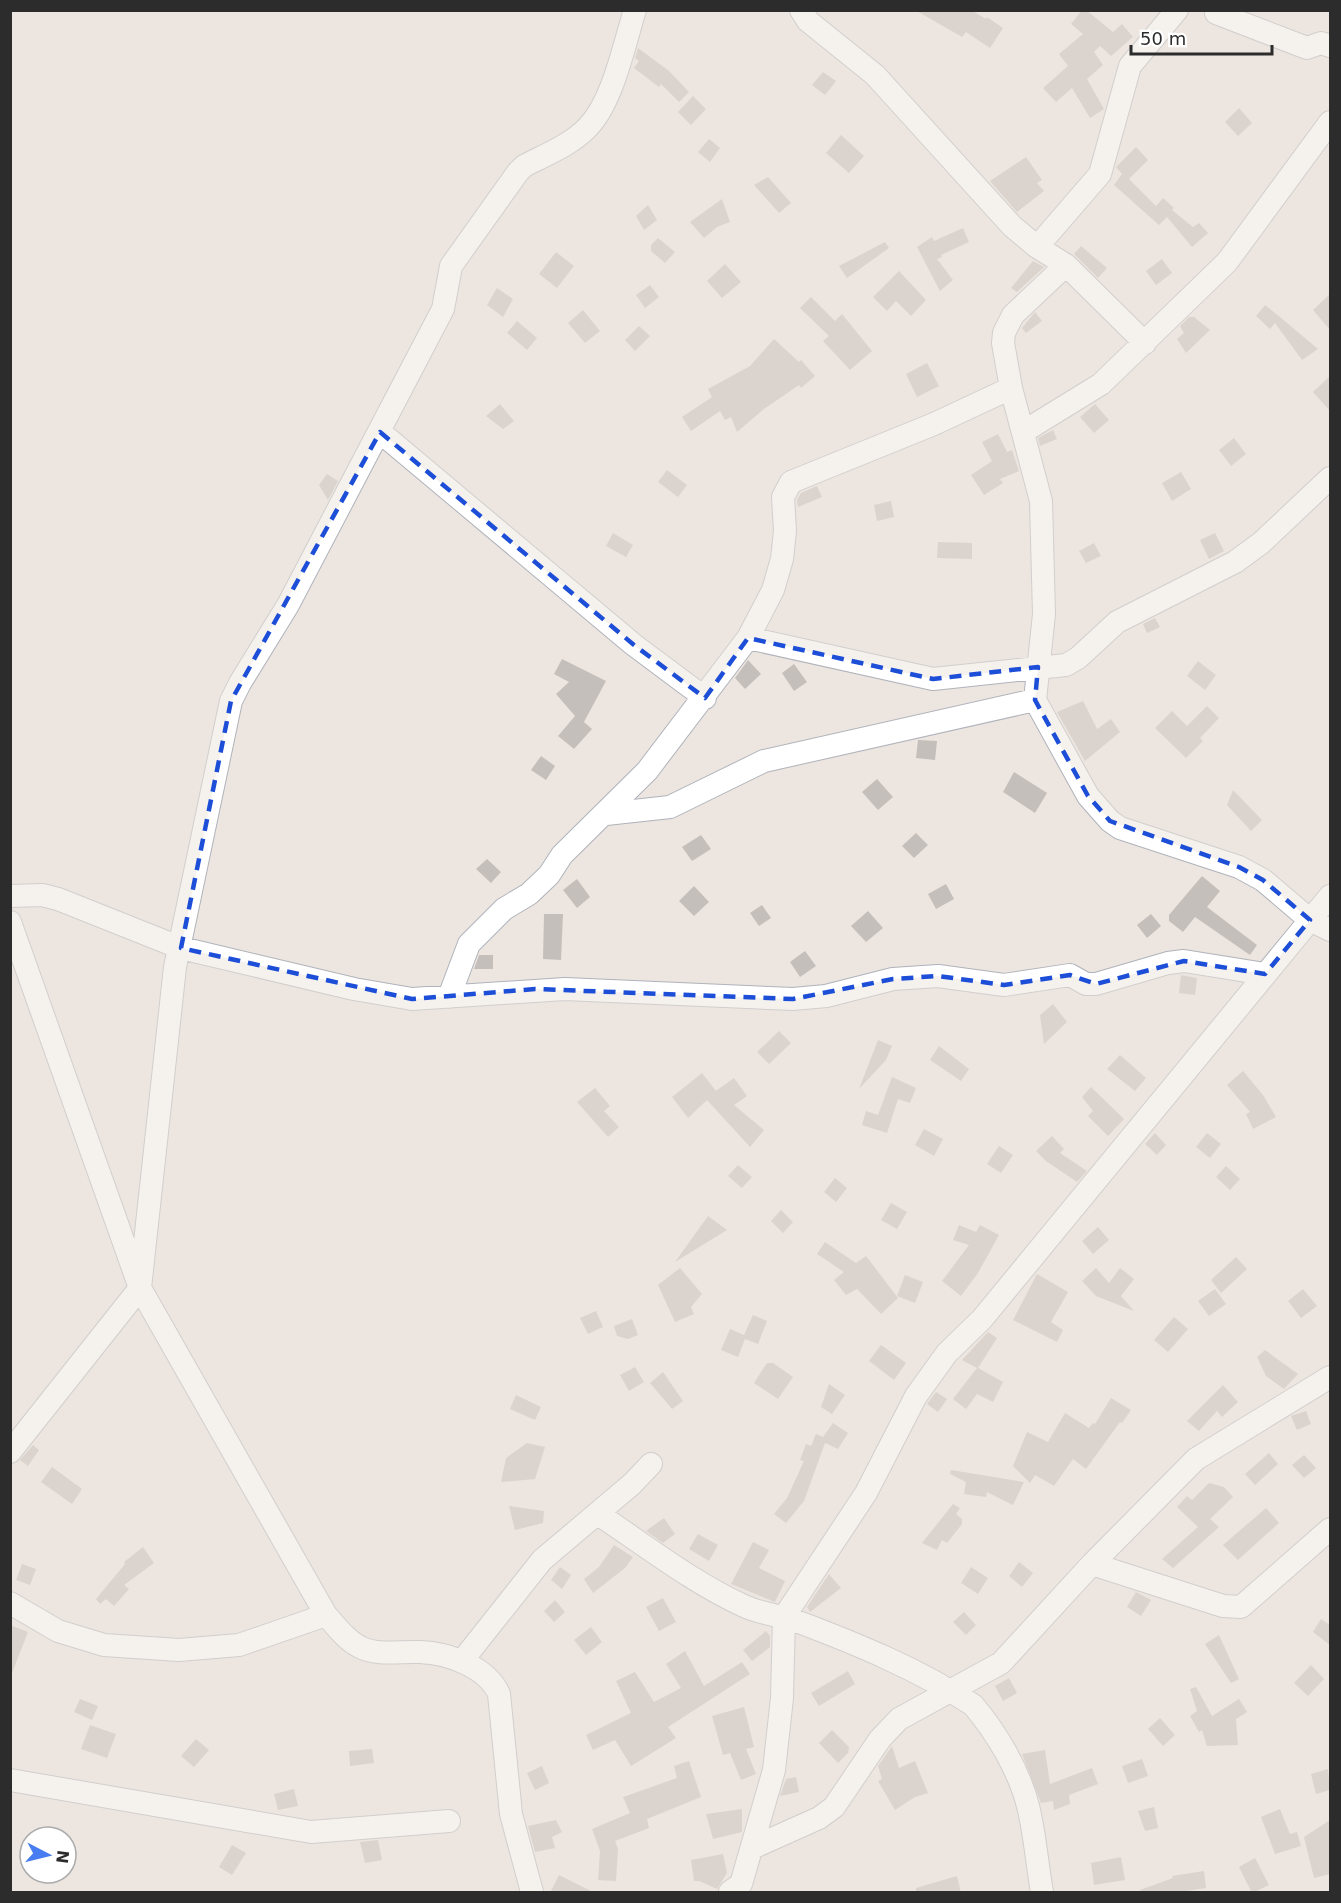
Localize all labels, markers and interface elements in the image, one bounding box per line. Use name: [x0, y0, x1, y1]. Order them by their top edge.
scale bar: [1131, 18, 1272, 56]
text: 50 m: [1140, 28, 1186, 49]
north arrow: [18, 1825, 78, 1885]
text: N: [52, 1849, 73, 1865]

